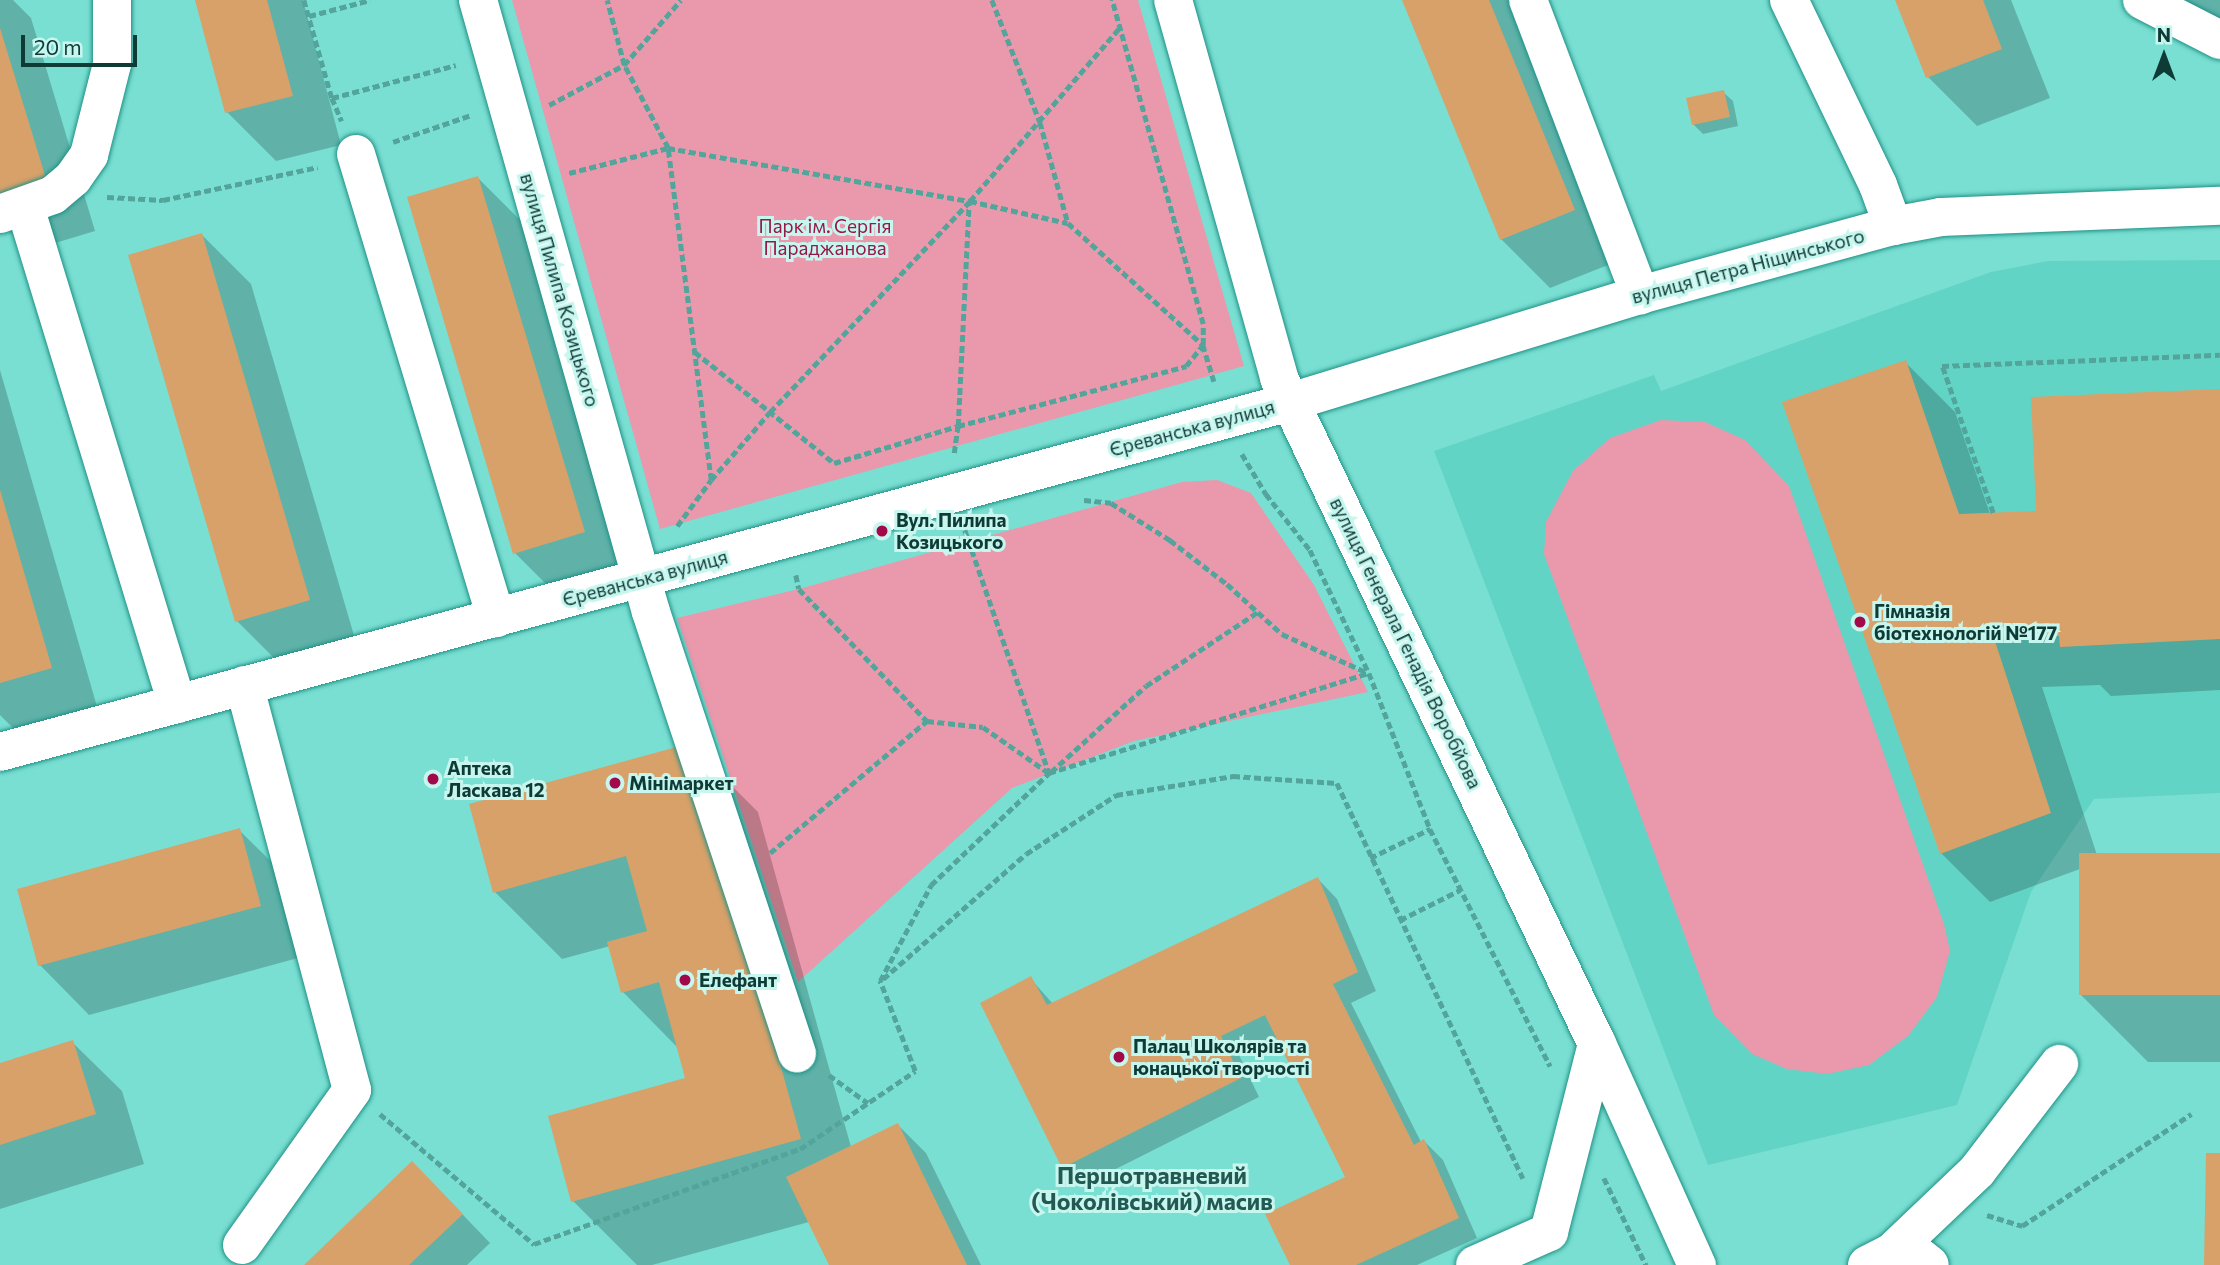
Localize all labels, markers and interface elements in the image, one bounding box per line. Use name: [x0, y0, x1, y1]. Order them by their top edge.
scale bar: [24, 21, 140, 65]
north arrow: [2129, 21, 2199, 91]
text: N: [2157, 23, 2171, 46]
text: 20 m: [34, 34, 82, 59]
street label: вулиця Пилипа Козицького: [516, 171, 604, 409]
park label: Парк ім. Сергія Параджанова: [759, 215, 891, 259]
street label: вулиця Петра Ніщинського: [1629, 224, 1867, 308]
street label: Єреванська вулиця: [1107, 395, 1277, 461]
street label: вулиця Генерала Генадія Воробйова: [1325, 494, 1487, 792]
place label: Вул. Пилипа Козицького: [896, 509, 1006, 553]
marker: Вул. Пилипа Козицького: [874, 523, 890, 539]
street label: Єреванська вулиця: [560, 545, 730, 611]
place label: Гімназія біотехнологій №177: [1874, 600, 2057, 644]
marker: Гімназія біотехнологій №177: [1852, 614, 1868, 630]
place label: Аптека Ласкава 12: [447, 757, 545, 801]
marker: Аптека Ласкава 12: [425, 771, 441, 787]
place label: Мінімаркет: [629, 772, 734, 794]
marker: Мінімаркет: [607, 775, 623, 791]
place label: Елефант: [699, 969, 777, 991]
marker: Елефант: [677, 972, 693, 988]
place label: Палац Школярів та юнацької творчості: [1133, 1035, 1310, 1079]
marker: Палац Школярів та юнацької творчості: [1111, 1049, 1127, 1065]
district label: Першотравневий (Чоколівський) масив: [1031, 1161, 1273, 1215]

